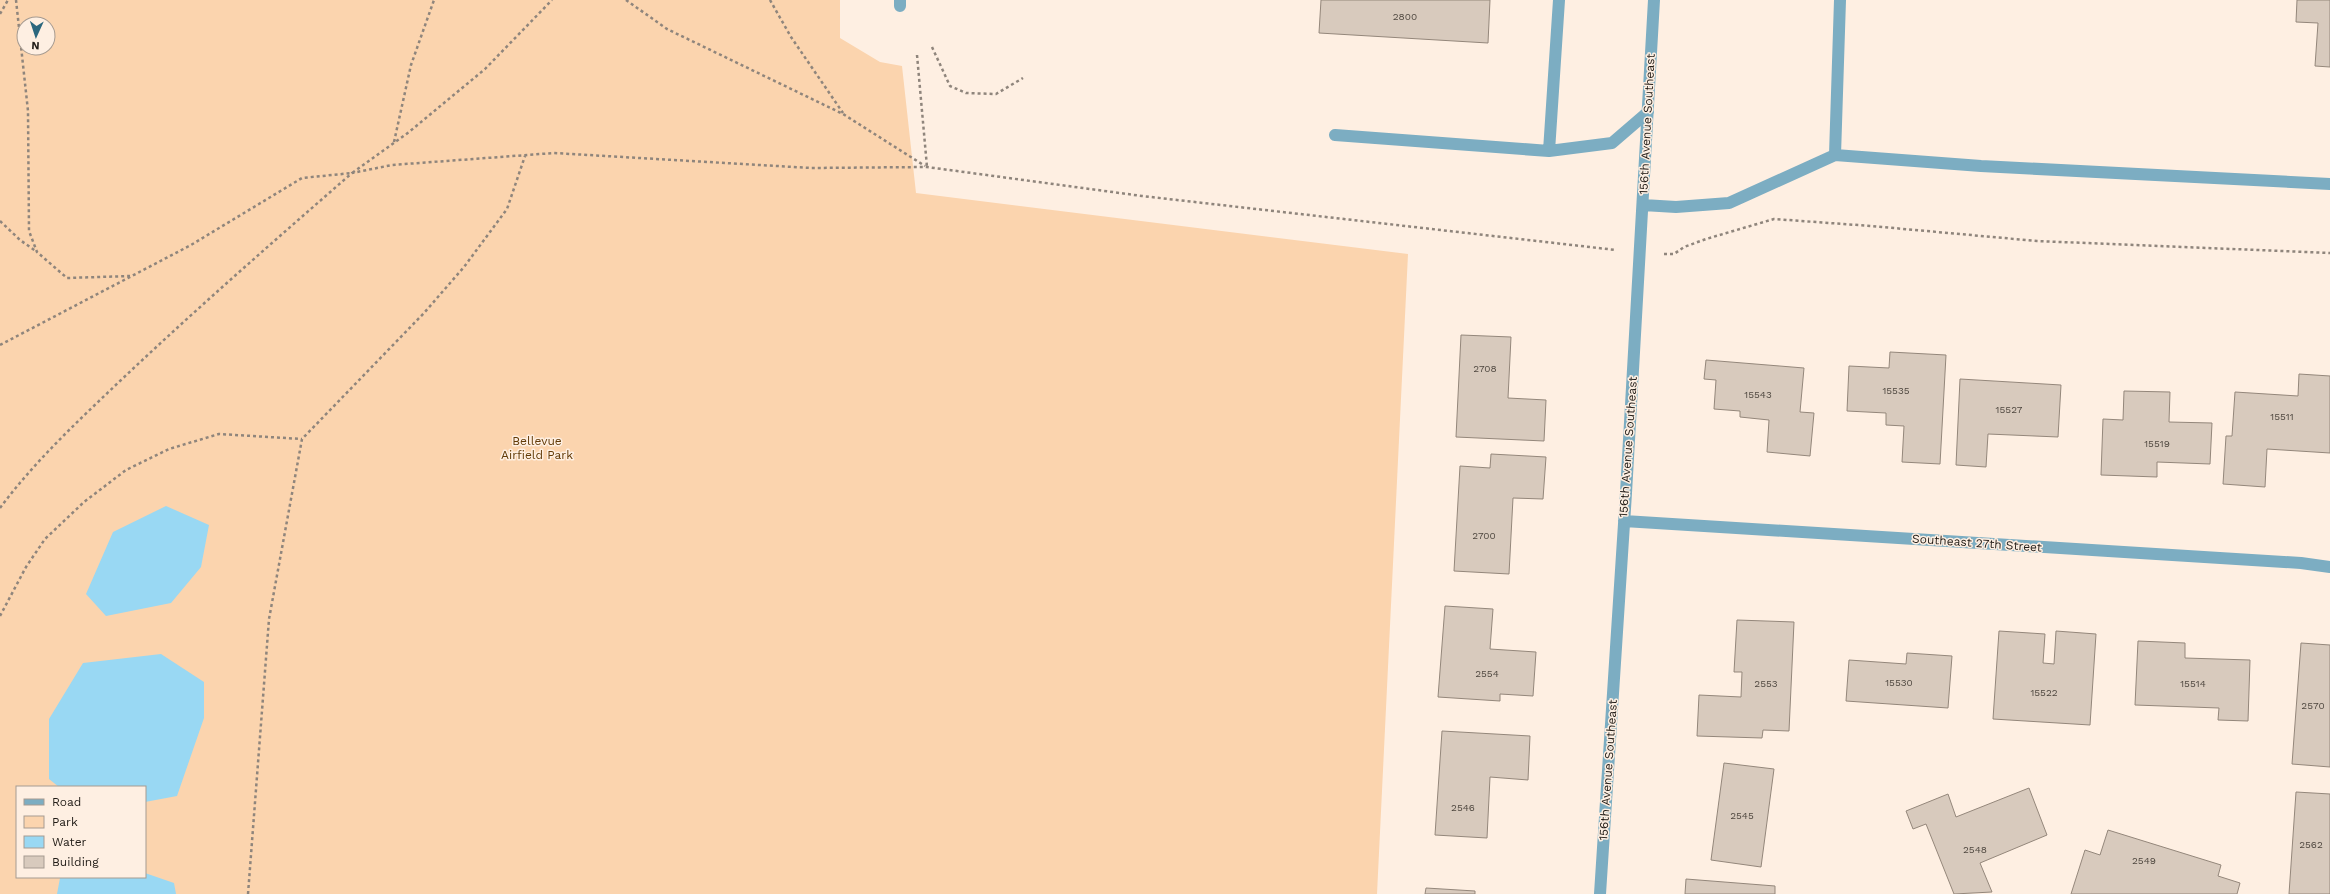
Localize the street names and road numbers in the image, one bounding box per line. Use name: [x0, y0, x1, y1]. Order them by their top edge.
street label: 156th Avenue Southeast: [1636, 53, 1658, 195]
street label: 156th Avenue Southeast: [1616, 376, 1640, 518]
street label: Southeast 27th Street: [1912, 531, 2042, 555]
street label: 156th Avenue Southeast: [1596, 699, 1620, 841]

